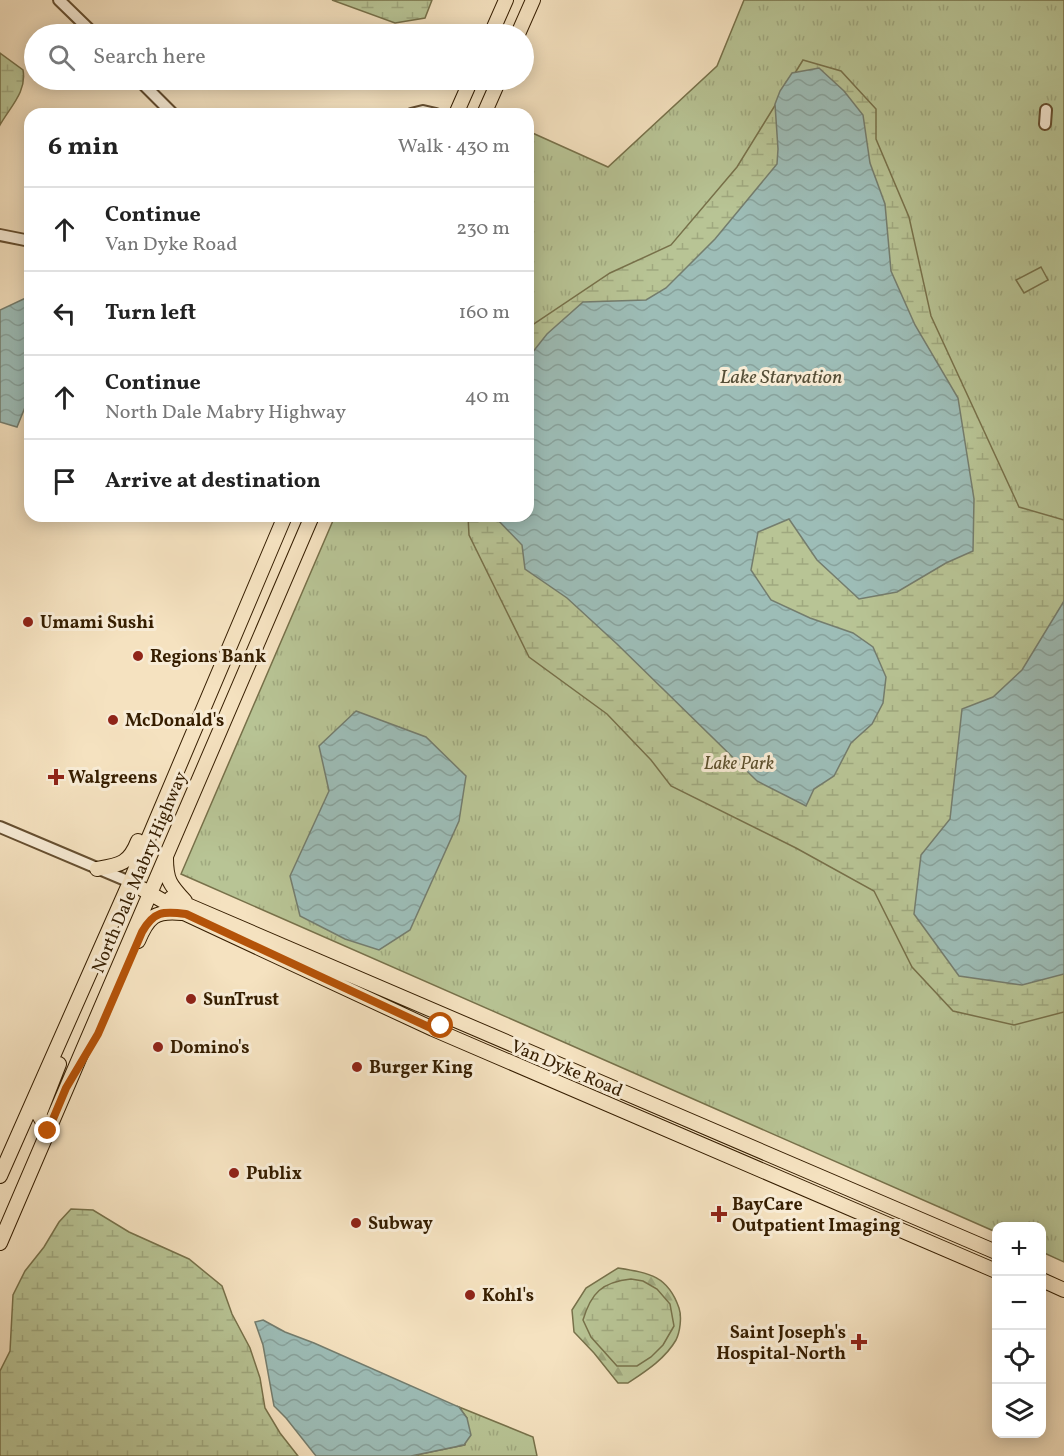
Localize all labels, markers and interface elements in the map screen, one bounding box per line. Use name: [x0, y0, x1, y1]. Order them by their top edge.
search box: [24, 24, 534, 90]
icon: search: [45, 41, 78, 74]
text: Search here: [93, 42, 206, 73]
text: 6 min: [48, 129, 119, 165]
text: Walk · 430 m: [398, 133, 510, 161]
text: Continue: [105, 200, 201, 231]
icon: ahead: [48, 213, 81, 246]
text: 230 m: [456, 215, 510, 243]
text: Van Dyke Road: [105, 231, 237, 259]
icon: left: [48, 297, 81, 330]
text: Turn left: [105, 298, 196, 329]
text: 160 m: [458, 299, 510, 327]
water label: Lake Starvation: [720, 364, 842, 392]
text: Continue: [105, 368, 201, 399]
icon: ahead: [48, 381, 81, 414]
text: 40 m: [465, 383, 510, 411]
text: North Dale Mabry Highway: [105, 399, 346, 427]
icon: arrive: [48, 465, 81, 498]
text: Arrive at destination: [105, 466, 321, 497]
place label: Umami Sushi: [40, 611, 154, 636]
marker: Umami Sushi: [21, 615, 35, 629]
place label: Regions Bank: [150, 645, 266, 670]
marker: Regions Bank: [131, 649, 145, 663]
place label: McDonald's: [125, 709, 224, 734]
marker: McDonald's: [106, 713, 120, 727]
park label: Lake Park: [704, 752, 774, 777]
place label: Walgreens: [68, 766, 157, 791]
street label: North Dale Mabry Highway: [86, 768, 194, 977]
marker: Walgreens: [49, 770, 63, 784]
place label: SunTrust: [203, 988, 279, 1013]
marker: SunTrust: [184, 992, 198, 1006]
route start: [427, 1012, 453, 1038]
street label: Van Dyke Road: [507, 1035, 626, 1104]
place label: Domino's: [170, 1036, 250, 1061]
marker: Domino's: [151, 1040, 165, 1054]
place label: Burger King: [369, 1056, 473, 1081]
marker: Burger King: [350, 1060, 364, 1074]
route end: [34, 1117, 60, 1143]
place label: Publix: [246, 1162, 302, 1187]
marker: Publix: [227, 1166, 241, 1180]
place label: BayCare Outpatient Imaging: [732, 1193, 900, 1239]
marker: BayCare Outpatient Imaging: [710, 1205, 728, 1223]
place label: Subway: [368, 1212, 433, 1237]
marker: Subway: [349, 1216, 363, 1230]
map controls: [992, 1222, 1046, 1438]
button: +: [992, 1222, 1046, 1276]
button: −: [992, 1276, 1046, 1330]
place label: Kohl's: [482, 1284, 534, 1309]
marker: Kohl's: [463, 1288, 477, 1302]
place label: Saint Joseph's Hospital-North: [716, 1321, 846, 1367]
button: locate: [992, 1330, 1046, 1384]
marker: Saint Joseph's Hospital-North: [850, 1333, 868, 1351]
button: layers: [992, 1384, 1046, 1438]

